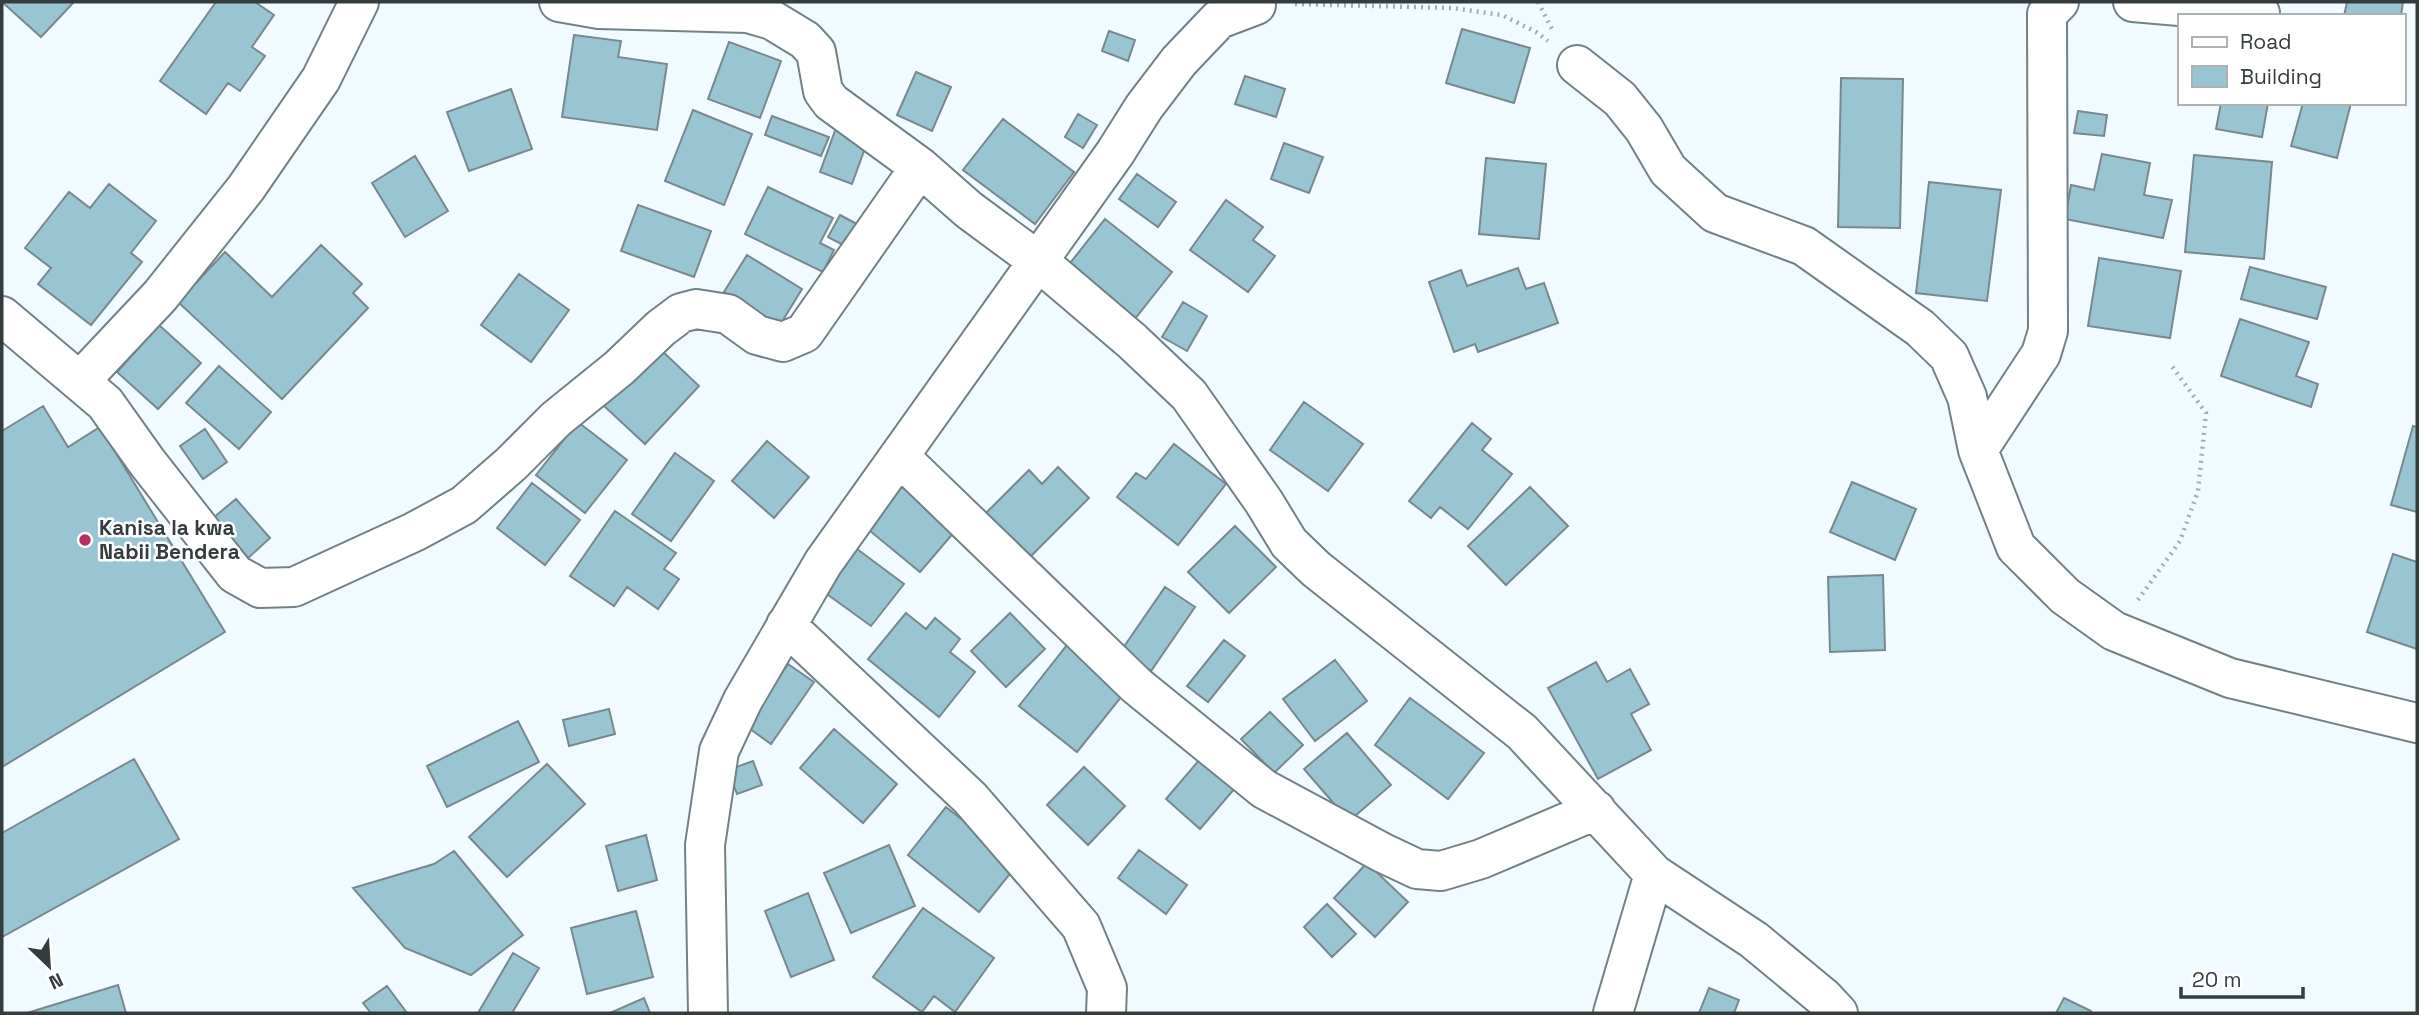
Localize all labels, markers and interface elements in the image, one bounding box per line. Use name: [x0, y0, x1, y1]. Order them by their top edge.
legend: [2178, 14, 2405, 105]
text: Road: [2240, 28, 2292, 55]
text: Building: [2240, 63, 2322, 90]
place label: Kanisa la kwa Nabii Bendera: [99, 514, 240, 565]
marker: Kanisa la kwa Nabii Bendera: [77, 532, 93, 548]
north arrow: [14, 931, 84, 1001]
scale bar: [2181, 956, 2304, 1000]
text: 20 m: [2192, 966, 2242, 993]
text: N: [45, 967, 67, 995]

